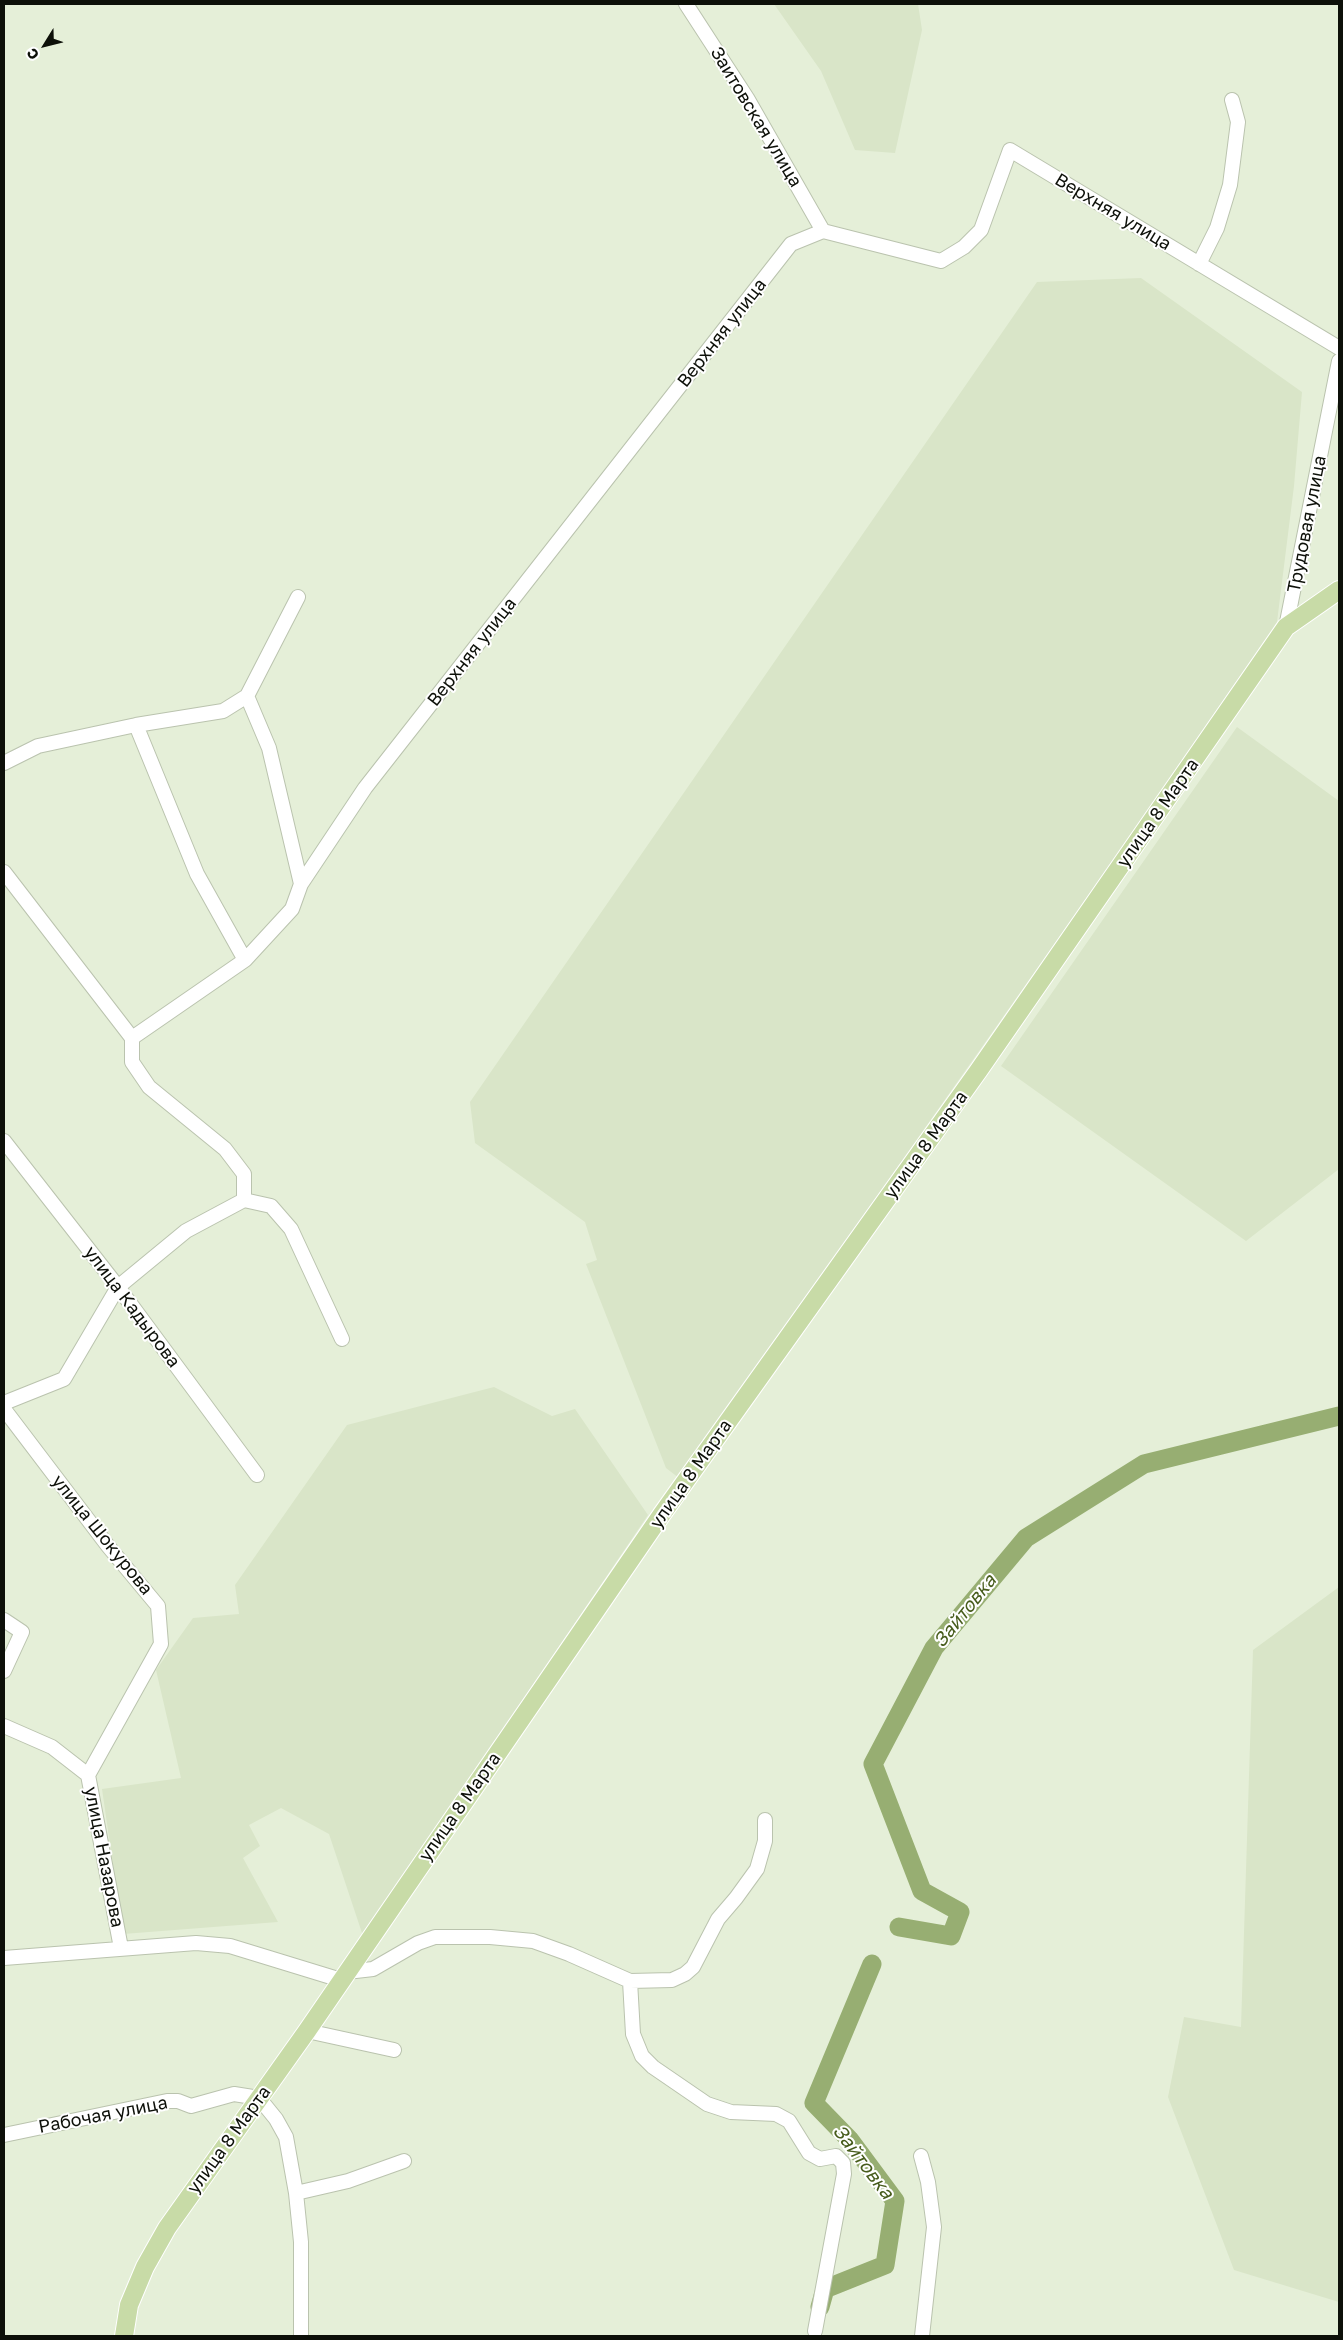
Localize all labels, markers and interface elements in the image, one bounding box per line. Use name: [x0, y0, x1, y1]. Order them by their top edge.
north arrow: [20, 20, 70, 70]
street label: Заитовская улица: [706, 43, 806, 191]
text: С: [23, 45, 42, 63]
street label: Верхняя улица: [1051, 169, 1175, 255]
street label: Верхняя улица: [673, 274, 771, 392]
street label: Трудовая улица: [1283, 454, 1331, 594]
street label: Верхняя улица: [423, 593, 521, 711]
street label: улица 8 Марта: [1112, 754, 1204, 872]
street label: улица 8 Марта: [880, 1087, 972, 1203]
street label: улица Кадырова: [79, 1242, 185, 1372]
street label: улица 8 Марта: [645, 1415, 737, 1533]
street label: улица Шокурова: [47, 1471, 157, 1599]
water label: Зайтовка: [929, 1570, 1001, 1652]
street label: улица 8 Марта: [414, 1748, 506, 1866]
street label: улица Назарова: [80, 1785, 128, 1929]
street label: улица 8 Марта: [183, 2082, 275, 2198]
street label: Рабочая улица: [37, 2092, 169, 2138]
water label: Зайтовка: [828, 2120, 898, 2204]

